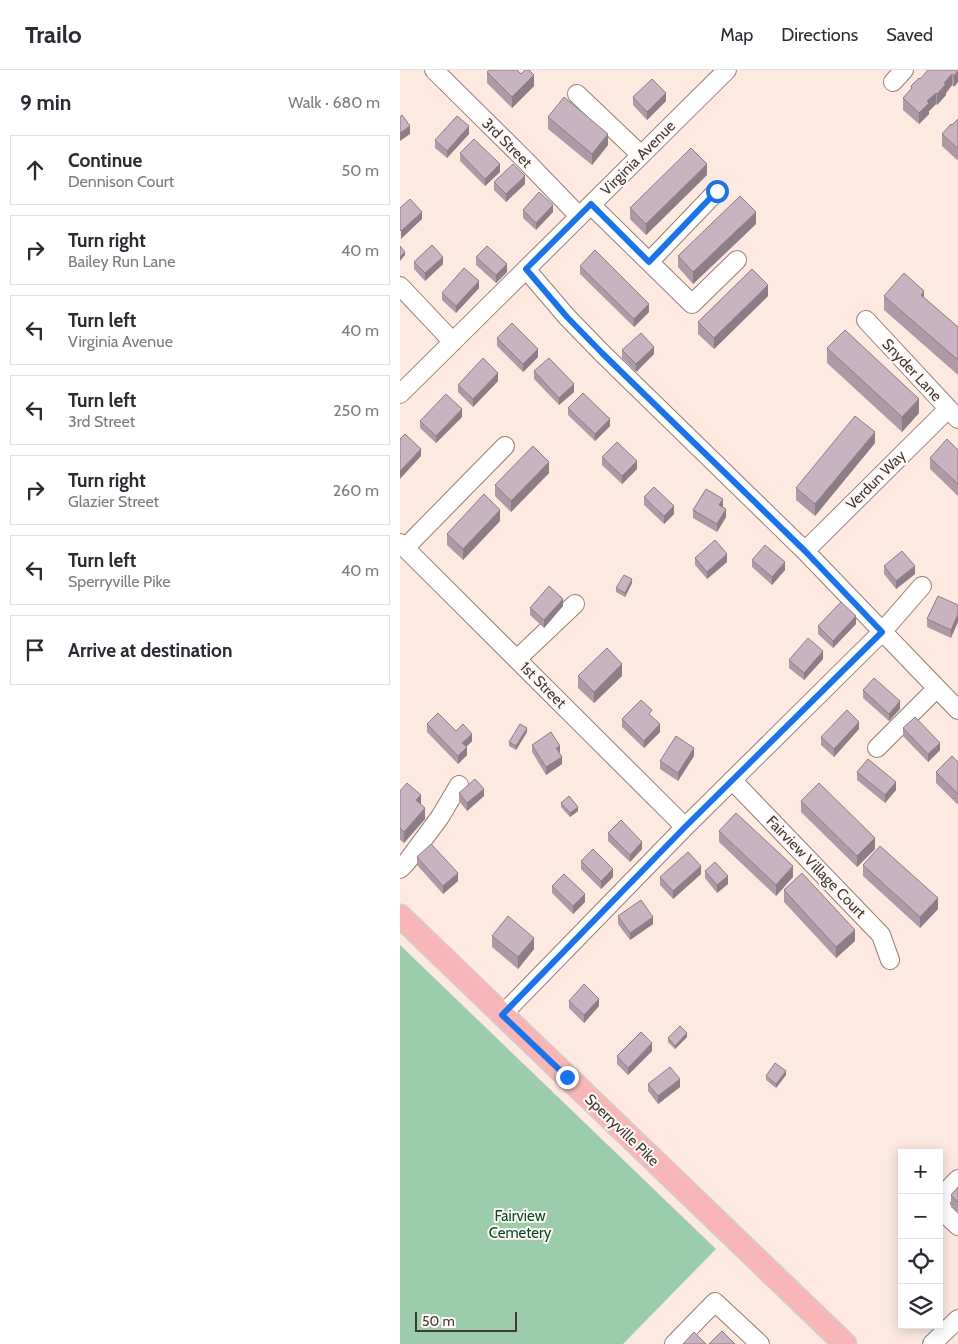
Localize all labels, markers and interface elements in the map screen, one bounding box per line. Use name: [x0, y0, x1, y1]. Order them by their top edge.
text: Trailo: [25, 20, 82, 49]
text: Map: [720, 24, 753, 46]
text: Directions: [781, 24, 858, 46]
text: Saved: [886, 24, 933, 46]
text: 9 min: [20, 90, 71, 115]
text: Walk · 680 m: [288, 93, 380, 112]
street label: 3rd Street: [478, 114, 536, 172]
street label: Virginia Avenue: [597, 117, 679, 199]
text: Continue: [68, 149, 142, 172]
icon: ahead: [21, 156, 49, 184]
text: 50 m: [342, 161, 379, 180]
text: Dennison Court: [68, 172, 174, 191]
route start: [706, 180, 729, 203]
text: Turn right: [68, 229, 146, 252]
icon: right: [21, 236, 49, 264]
text: 40 m: [341, 241, 379, 260]
text: Bailey Run Lane: [68, 252, 175, 271]
text: Turn left: [68, 309, 136, 332]
icon: left: [21, 316, 49, 344]
text: 40 m: [341, 321, 379, 340]
text: Virginia Avenue: [68, 332, 173, 351]
street label: Snyder Lane: [878, 335, 946, 405]
text: Turn left: [68, 389, 136, 412]
icon: left: [21, 396, 49, 424]
text: 250 m: [333, 401, 379, 420]
text: 3rd Street: [68, 412, 135, 431]
street label: Verdun Way: [843, 446, 910, 513]
text: Turn right: [68, 469, 146, 492]
icon: right: [21, 476, 49, 504]
text: 260 m: [333, 481, 379, 500]
text: Glazier Street: [68, 492, 159, 511]
text: Turn left: [68, 549, 136, 572]
icon: left: [21, 556, 49, 584]
text: 40 m: [341, 561, 379, 580]
text: Sperryville Pike: [68, 572, 171, 591]
icon: arrive: [21, 636, 49, 664]
text: Arrive at destination: [68, 639, 232, 662]
street label: 1st Street: [516, 658, 570, 712]
street label: Fairview Village Court: [763, 812, 869, 922]
route end: [556, 1066, 579, 1089]
street label: Sperryville Pike: [581, 1090, 663, 1170]
map controls: [898, 1149, 943, 1329]
button: +: [898, 1149, 943, 1194]
button: −: [898, 1194, 943, 1239]
park label: Fairview Cemetery: [489, 1207, 552, 1242]
button: locate: [898, 1239, 943, 1284]
button: layers: [898, 1284, 943, 1329]
scale bar: [415, 1309, 518, 1332]
text: 50 m: [422, 1312, 455, 1330]

